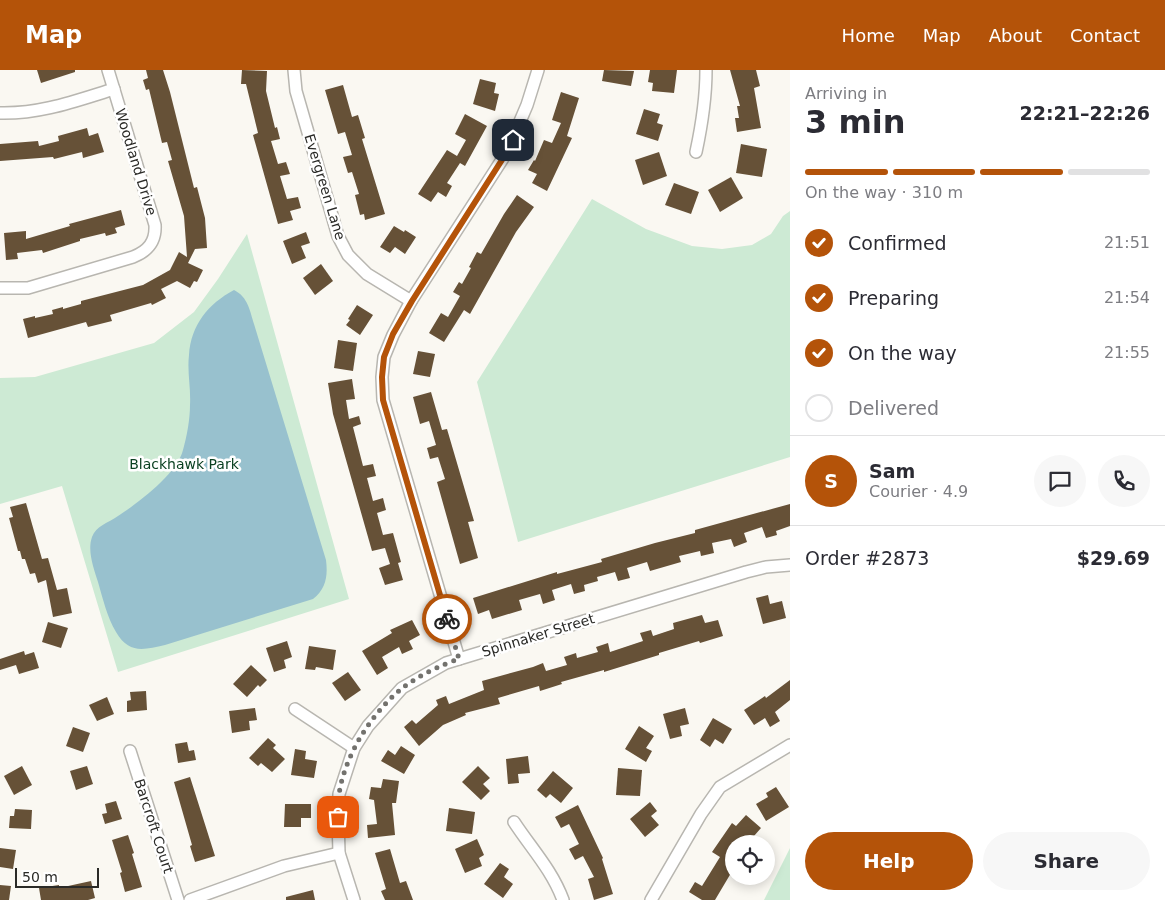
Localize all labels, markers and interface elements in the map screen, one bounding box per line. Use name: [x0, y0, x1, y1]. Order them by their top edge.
text: Map: [25, 21, 82, 49]
text: Home: [842, 25, 895, 46]
text: Map: [923, 25, 961, 46]
text: About: [989, 25, 1042, 46]
text: Contact: [1070, 25, 1140, 46]
text: Arriving in: [805, 84, 887, 103]
text: 22:21–22:26: [1020, 102, 1150, 124]
text: 3 min: [805, 103, 906, 141]
street label: Woodland Drive: [112, 107, 160, 217]
pin: [492, 119, 534, 161]
icon: home: [499, 126, 527, 154]
street label: Evergreen Lane: [301, 132, 349, 242]
text: On the way · 310 m: [805, 183, 963, 202]
icon: check: [805, 229, 833, 257]
text: Confirmed: [848, 232, 947, 254]
text: 21:51: [1104, 233, 1150, 252]
icon: check: [805, 284, 833, 312]
text: Preparing: [848, 287, 939, 309]
text: 21:54: [1104, 288, 1150, 307]
icon: check: [805, 339, 833, 367]
text: On the way: [848, 342, 957, 364]
text: 21:55: [1104, 343, 1150, 362]
text: Delivered: [848, 397, 939, 419]
button: chat: [1034, 455, 1086, 507]
button: phone: [1098, 455, 1150, 507]
park label: Blackhawk Park: [129, 456, 240, 472]
text: Sam: [869, 460, 915, 482]
text: S: [824, 470, 838, 492]
text: Courier · 4.9: [869, 482, 968, 501]
text: Order #2873: [805, 547, 929, 569]
text: $29.69: [1077, 547, 1150, 569]
courier: [422, 594, 472, 644]
icon: bike: [433, 605, 461, 633]
street label: Spinnaker Street: [480, 610, 597, 660]
street label: Barcroft Court: [131, 777, 177, 876]
pin: [317, 796, 359, 838]
icon: bag: [324, 803, 352, 831]
button: Help: [805, 832, 973, 890]
button: Share: [983, 832, 1150, 890]
map controls: [725, 835, 775, 885]
button: locate: [725, 835, 775, 885]
scale bar: [15, 865, 99, 888]
text: 50 m: [22, 869, 58, 885]

